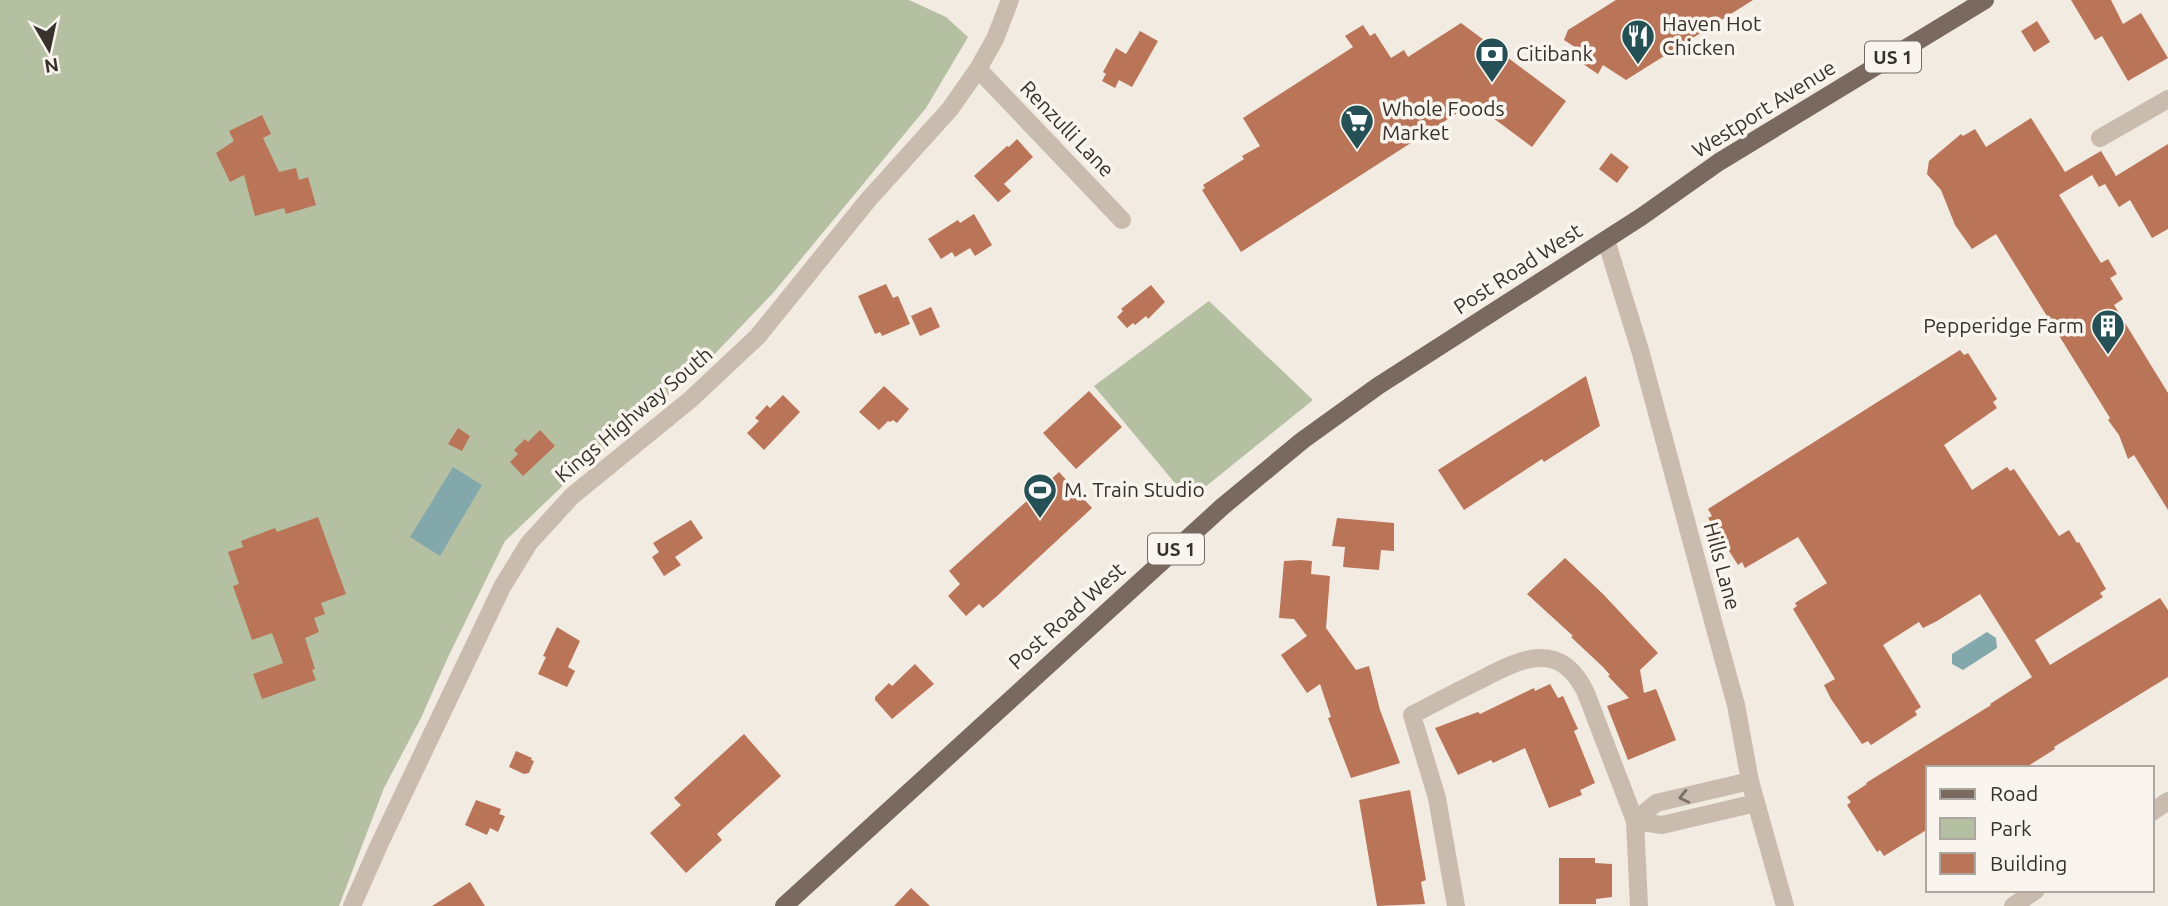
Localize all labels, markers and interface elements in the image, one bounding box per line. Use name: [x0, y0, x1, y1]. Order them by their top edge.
place label: Haven Hot Chicken: [1662, 11, 1761, 59]
north arrow: [14, 14, 84, 84]
restaurant icon: Haven Hot Chicken: [1619, 17, 1657, 66]
bank icon: Citibank: [1473, 35, 1511, 84]
place label: Citibank: [1516, 41, 1593, 65]
road number: US 1: [1865, 41, 1921, 72]
text: N: [43, 54, 60, 78]
street label: Westport Avenue: [1687, 54, 1840, 162]
street label: Renzulli Lane: [1016, 75, 1120, 181]
place label: Whole Foods Market: [1382, 96, 1505, 144]
supermarket icon: Whole Foods Market: [1338, 102, 1376, 151]
street label: Post Road West: [1449, 218, 1586, 319]
building icon: Pepperidge Farm: [2089, 307, 2127, 356]
place label: Pepperidge Farm: [1923, 313, 2084, 337]
street label: Kings Highway South: [550, 342, 717, 487]
sports icon: M. Train Studio: [1021, 471, 1059, 520]
place label: M. Train Studio: [1064, 477, 1205, 501]
street label: Hills Lane: [1700, 519, 1746, 612]
road number: US 1: [1148, 534, 1204, 564]
street label: Post Road West: [1003, 557, 1129, 674]
legend: [1926, 766, 2154, 892]
text: Road: [1990, 781, 2038, 805]
one-way arrow: [1678, 789, 1690, 803]
text: Park: [1990, 816, 2032, 840]
text: Building: [1990, 851, 2067, 875]

